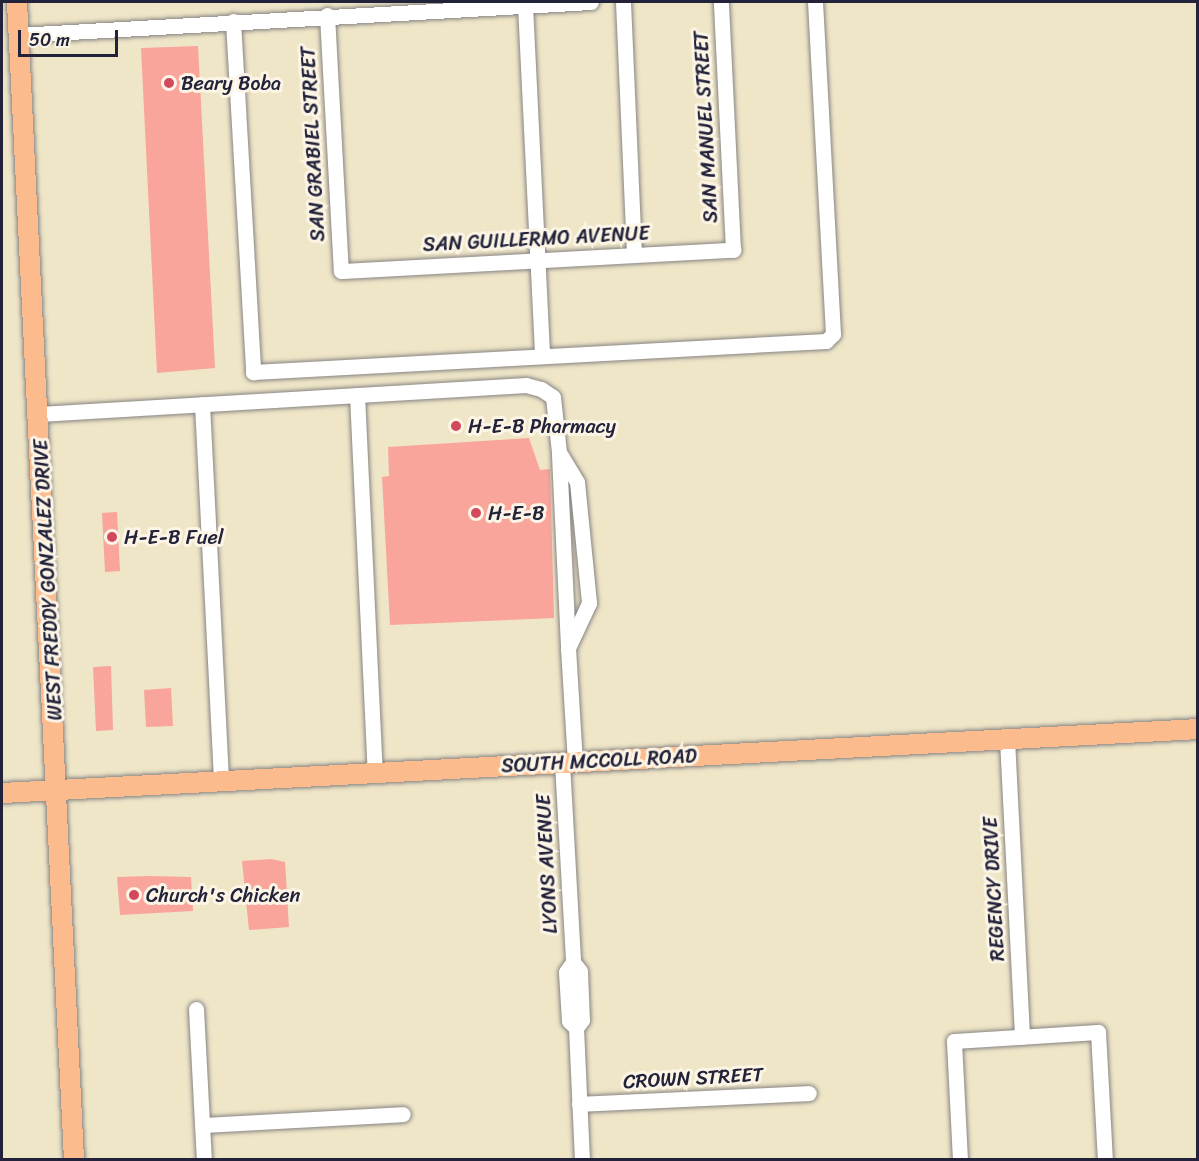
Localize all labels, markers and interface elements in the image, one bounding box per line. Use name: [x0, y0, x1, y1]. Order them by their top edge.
scale bar: [21, 18, 122, 56]
text: 50 m: [29, 24, 70, 56]
street label: SAN MANUEL STREET: [689, 29, 723, 225]
street label: SAN GRABIEL STREET: [296, 46, 330, 242]
place label: Beary Boba: [181, 71, 282, 95]
marker: Beary Boba: [162, 76, 176, 90]
street label: SAN GUILLERMO AVENUE: [422, 221, 650, 257]
place label: H-E-B Pharmacy: [468, 414, 616, 438]
marker: H-E-B Pharmacy: [449, 419, 463, 433]
street label: WEST FREDDY GONZALEZ DRIVE: [29, 437, 67, 723]
place label: H-E-B: [488, 501, 545, 525]
marker: H-E-B: [469, 506, 483, 520]
place label: H-E-B Fuel: [124, 525, 223, 549]
marker: H-E-B Fuel: [105, 530, 119, 544]
street label: SOUTH MCCOLL ROAD: [500, 744, 698, 778]
street label: LYONS AVENUE: [531, 794, 563, 934]
street label: REGENCY DRIVE: [978, 816, 1010, 962]
place label: Church's Chicken: [146, 883, 300, 907]
marker: Church's Chicken: [127, 888, 141, 902]
street label: CROWN STREET: [622, 1062, 764, 1094]

